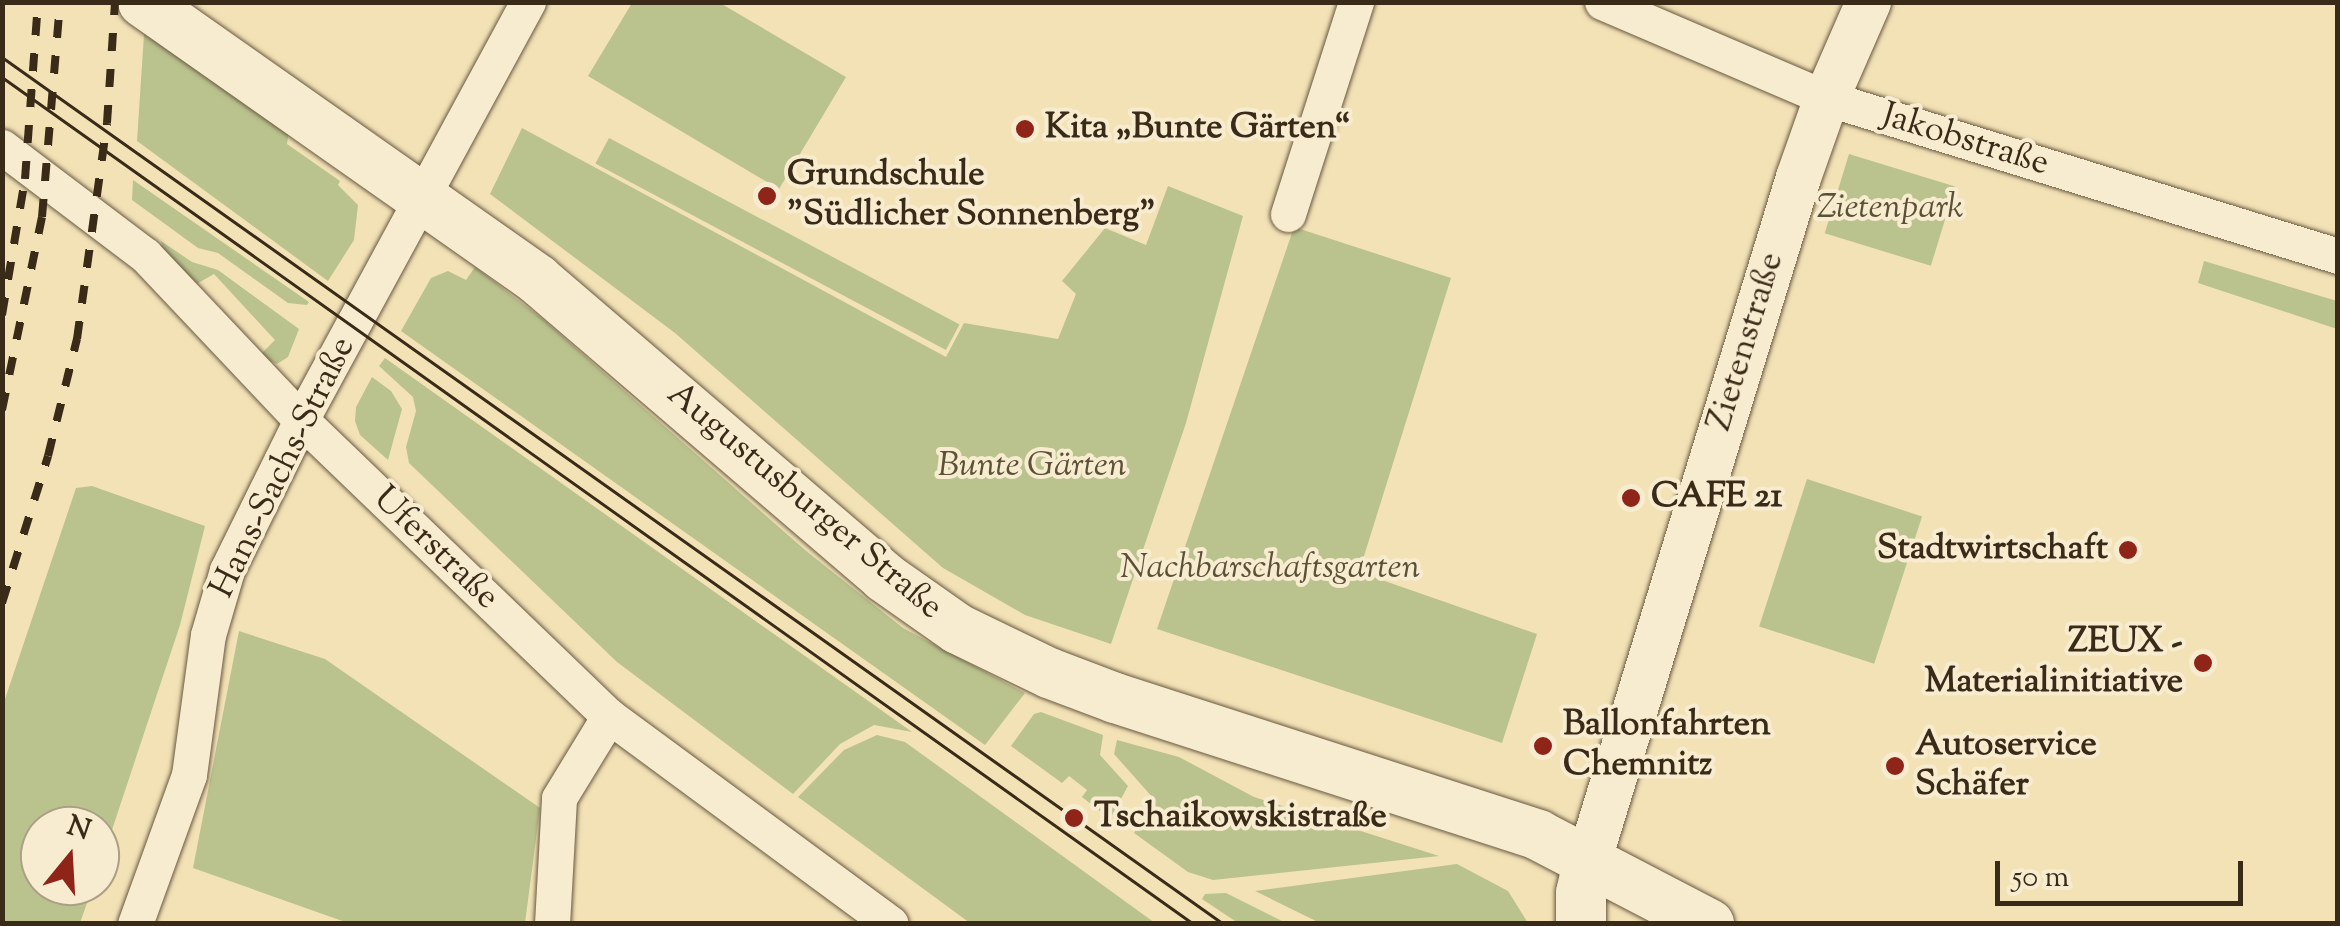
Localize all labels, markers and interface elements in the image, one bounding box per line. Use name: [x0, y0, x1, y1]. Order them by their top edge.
street label: Jakobstraße: [1876, 96, 2054, 186]
place label: Kita „Bunte Gärten“: [1045, 108, 1350, 150]
marker: Kita „Bunte Gärten“: [1014, 118, 1036, 140]
place label: Grundschule "Südlicher Sonnenberg": [787, 155, 1156, 237]
marker: Grundschule "Südlicher Sonnenberg": [756, 185, 778, 207]
park label: Zietenpark: [1817, 188, 1963, 230]
street label: Zietenstraße: [1700, 248, 1794, 436]
street label: Hans-Sachs-Straße: [203, 331, 365, 605]
street label: Augustusburger Straße: [658, 374, 950, 630]
park label: Bunte Gärten: [938, 446, 1126, 488]
place label: CAFE 21: [1651, 477, 1782, 519]
street label: Uferstraße: [363, 479, 507, 619]
marker: CAFE 21: [1620, 487, 1642, 509]
place label: Stadtwirtschaft: [1877, 529, 2108, 571]
marker: Stadtwirtschaft: [2117, 539, 2139, 561]
park label: Nachbarschaftsgarten: [1120, 548, 1420, 590]
place label: ZEUX - Materialinitiative: [1924, 622, 2183, 704]
marker: ZEUX - Materialinitiative: [2192, 652, 2214, 674]
place label: Ballonfahrten Chemnitz: [1563, 705, 1771, 787]
place label: Autoservice Schäfer: [1915, 725, 2097, 807]
marker: Ballonfahrten Chemnitz: [1532, 735, 1554, 757]
marker: Autoservice Schäfer: [1884, 755, 1906, 777]
place label: Tschaikowskistraße: [1094, 797, 1387, 839]
north arrow: [20, 806, 120, 906]
text: N: [62, 807, 95, 852]
marker: Tschaikowskistraße: [1063, 807, 1085, 829]
scale bar: [2000, 841, 2248, 903]
text: 50 m: [2012, 857, 2069, 900]

